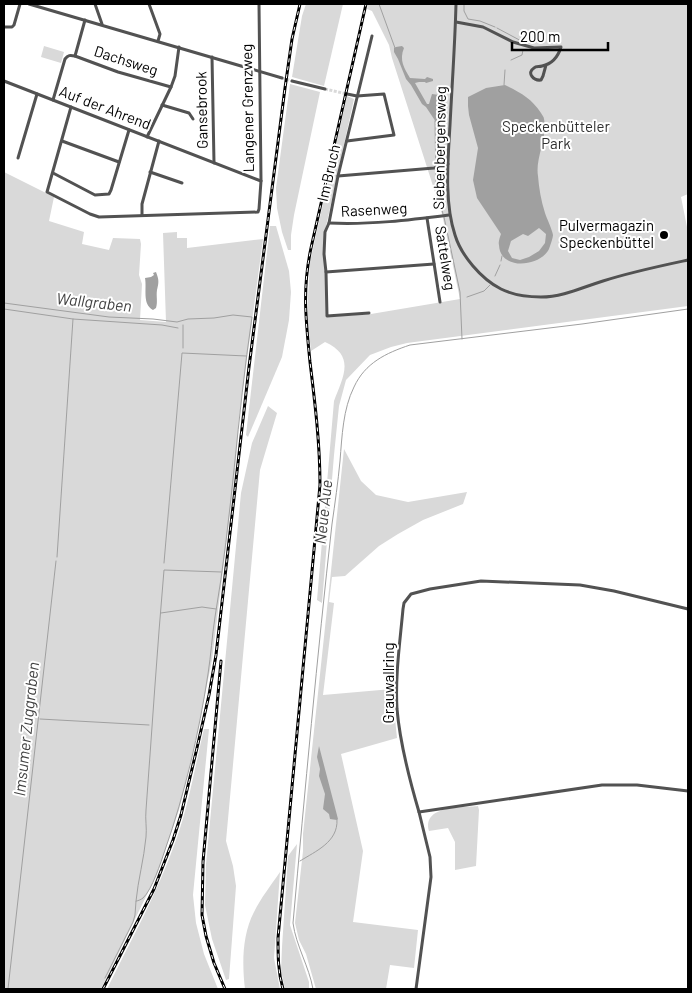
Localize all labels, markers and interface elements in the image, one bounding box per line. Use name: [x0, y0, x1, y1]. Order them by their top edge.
scale bar: [512, 20, 608, 52]
text: 200 m: [520, 27, 560, 45]
street label: Dachsweg: [92, 41, 161, 79]
street label: Langener Grenzweg: [237, 44, 257, 172]
street label: Gansebrook: [191, 71, 211, 149]
street label: Auf der Ahrend: [57, 81, 154, 133]
street label: Siebenbergensweg: [429, 86, 449, 210]
park label: Speckenbütteler Park: [502, 117, 610, 152]
street label: Im Bruch: [313, 142, 343, 203]
street label: Rasenweg: [340, 198, 408, 220]
place label: Pulvermagazin Speckenbüttel: [559, 216, 654, 251]
street label: Sattelweg: [432, 224, 460, 291]
marker: Pulvermagazin Speckenbüttel: [658, 229, 670, 241]
water label: Wallgraben: [55, 288, 133, 315]
water label: Neue Aue: [310, 479, 335, 545]
street label: Grauwallring: [379, 643, 397, 723]
water label: Imsumer Zuggraben: [9, 661, 42, 797]

